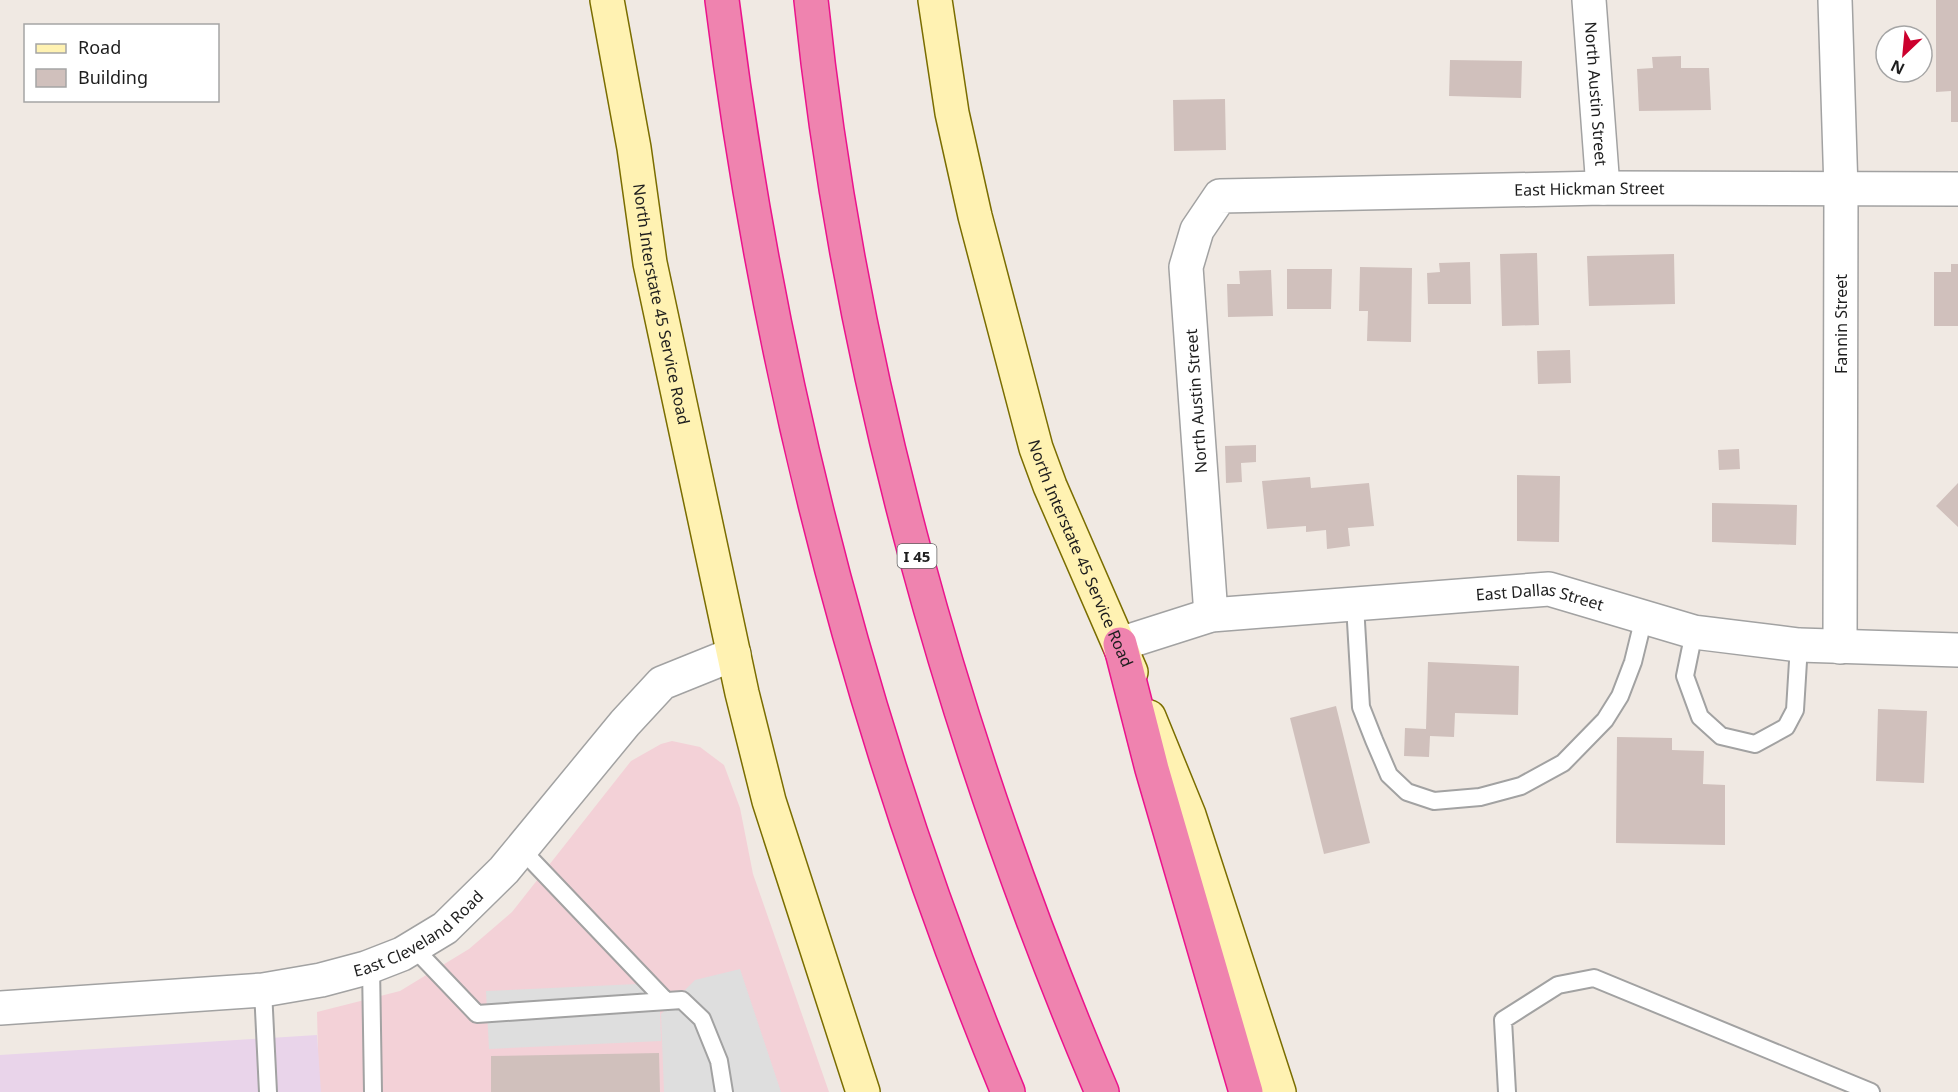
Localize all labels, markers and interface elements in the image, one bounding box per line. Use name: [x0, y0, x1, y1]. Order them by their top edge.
street label: North Austin Street: [1580, 21, 1612, 167]
legend: [24, 24, 219, 102]
north arrow: [1874, 24, 1934, 84]
text: Road: [78, 35, 121, 59]
text: N: [1887, 55, 1908, 80]
text: Building: [78, 65, 148, 89]
street label: East Hickman Street: [1514, 177, 1665, 201]
street label: North Interstate 45 Service Road: [628, 182, 695, 427]
street label: Fannin Street: [1830, 274, 1852, 374]
street label: North Austin Street: [1180, 328, 1212, 474]
street label: North Interstate 45 Service Road: [1023, 437, 1138, 670]
road number: I 45: [898, 544, 936, 568]
street label: East Dallas Street: [1475, 578, 1607, 616]
street label: East Cleveland Road: [351, 885, 488, 982]

